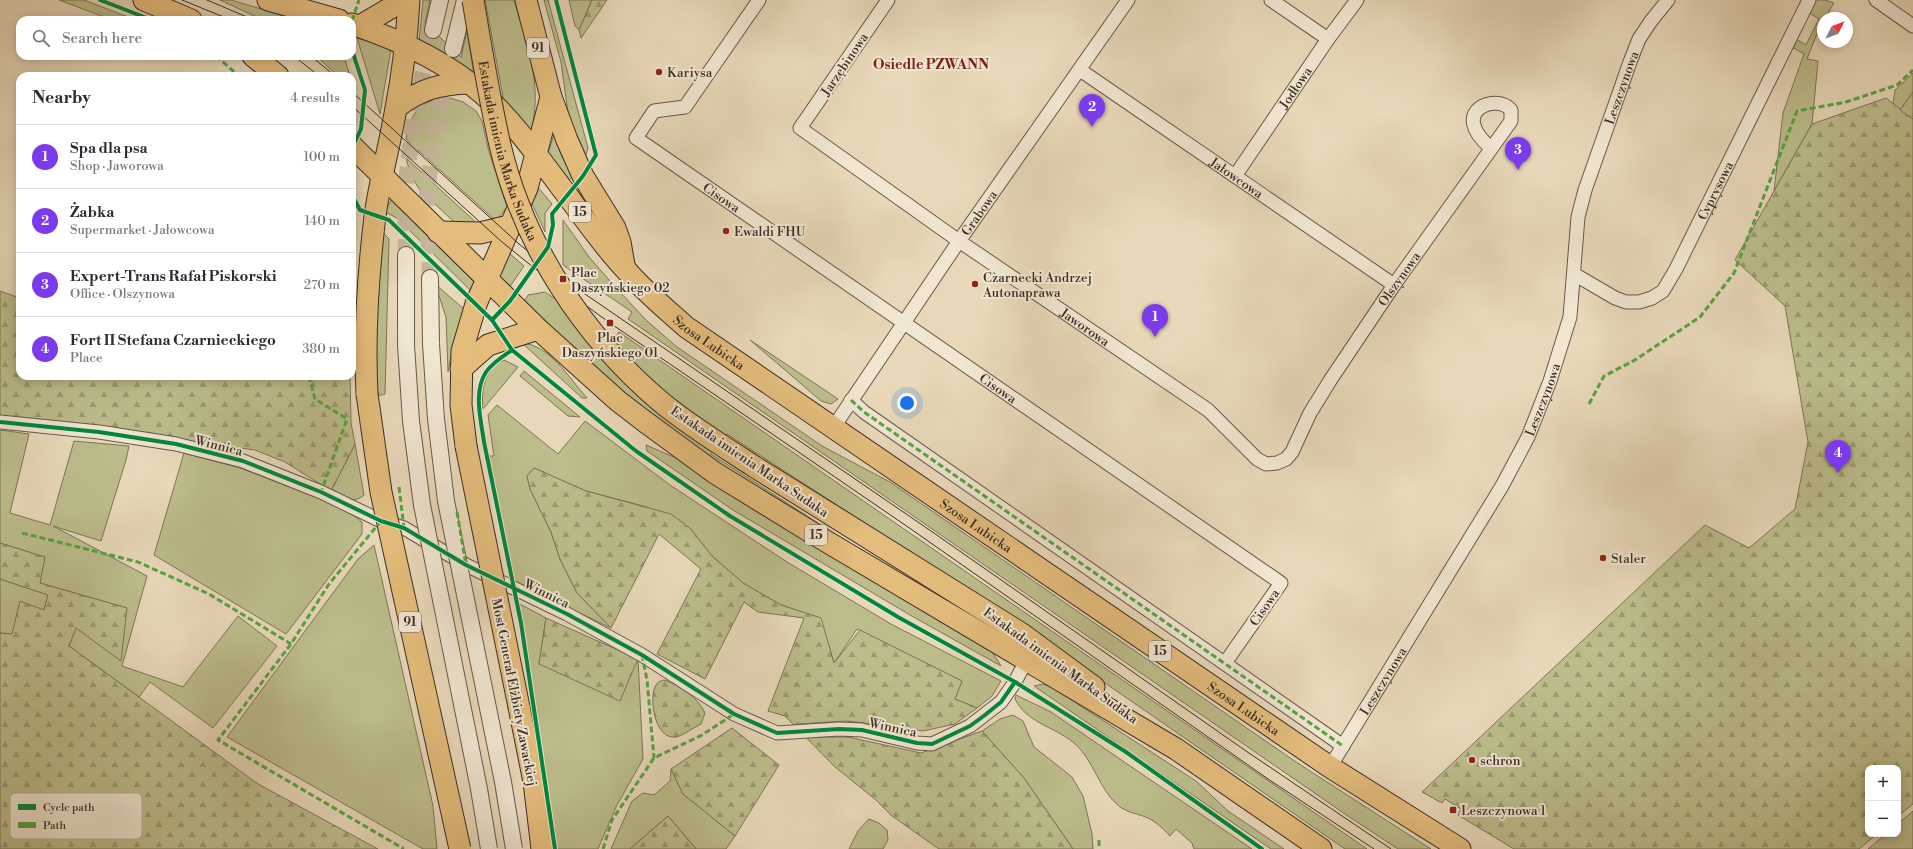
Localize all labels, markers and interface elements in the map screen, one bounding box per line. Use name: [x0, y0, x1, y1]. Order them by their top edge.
north arrow: [1817, 12, 1853, 48]
search box: [16, 16, 356, 60]
icon: search: [30, 27, 52, 49]
text: Search here: [62, 29, 142, 48]
street label: Jarzębinowa: [817, 30, 872, 100]
road number: 91: [527, 38, 549, 58]
street label: Leszczynowa: [1602, 48, 1643, 127]
district label: Osiedle PZWANN: [873, 56, 989, 74]
street label: Estakada imienia Marka Sudaka: [474, 59, 541, 244]
street label: Jodłowa: [1276, 64, 1316, 113]
place label: Kariysa: [667, 65, 713, 81]
marker: Kariysa: [654, 67, 664, 77]
text: Nearby: [32, 87, 91, 109]
text: 4 results: [290, 90, 340, 106]
pin: 2: [1079, 94, 1105, 127]
pin: 3: [1505, 137, 1531, 170]
text: Spa dla psa: [70, 139, 148, 158]
text: 1: [42, 149, 48, 165]
text: 100 m: [304, 149, 340, 165]
street label: Jałowcowa: [1206, 154, 1266, 202]
text: Shop · Jaworowa: [70, 158, 164, 174]
street label: Cyprysowa: [1695, 159, 1737, 223]
street label: Cisowa: [700, 180, 743, 217]
street label: Grabowa: [958, 187, 1001, 239]
road number: 15: [569, 202, 591, 222]
text: Żabka: [70, 203, 114, 222]
text: 2: [41, 213, 49, 229]
text: 140 m: [304, 213, 340, 229]
text: Supermarket · Jałowcowa: [70, 222, 215, 238]
place label: Ewaldi FHU: [734, 224, 806, 240]
marker: Ewaldi FHU: [721, 226, 731, 236]
street label: Olszynowa: [1375, 249, 1424, 310]
place label: Plac Daszyńskiego 02: [571, 265, 670, 296]
text: Expert-Trans Rafał Piskorski: [70, 267, 277, 286]
place label: Czarnecki Andrzej Autonaprawa: [982, 270, 1092, 301]
marker: Plac Daszyńskiego 02: [558, 274, 568, 284]
text: 3: [41, 277, 49, 293]
text: 270 m: [304, 277, 340, 293]
marker: Czarnecki Andrzej Autonaprawa: [970, 279, 980, 289]
text: Office · Olszynowa: [70, 286, 175, 302]
pin: 1: [1142, 304, 1168, 337]
street label: Jaworowa: [1056, 305, 1113, 350]
street label: Szosa Lubicka: [669, 312, 748, 374]
marker: Plac Daszyńskiego 01: [605, 318, 615, 328]
place label: Plac Daszyńskiego 01: [562, 330, 659, 361]
text: Fort II Stefana Czarnieckiego: [70, 331, 276, 350]
text: 4: [41, 341, 49, 357]
text: 380 m: [302, 341, 340, 357]
text: Place: [70, 350, 102, 366]
street label: Leszczynowa: [1522, 361, 1564, 439]
street label: Cisowa: [976, 370, 1020, 407]
your location: [897, 393, 917, 413]
street label: Estakada imienia Marka Sudaka: [667, 403, 832, 521]
street label: Winnica: [192, 432, 245, 460]
pin: 4: [1825, 440, 1851, 473]
street label: Szosa Lubicka: [937, 496, 1015, 557]
road number: 15: [805, 525, 827, 545]
place label: Staler: [1611, 551, 1646, 567]
marker: Staler: [1598, 553, 1608, 563]
street label: Winnica: [520, 576, 572, 612]
street label: Cisowa: [1246, 586, 1284, 629]
street label: Most Generał Elżbiety Zawackiej: [488, 597, 540, 787]
street label: Estakada imienia Marka Sudaka: [980, 604, 1141, 727]
road number: 91: [399, 612, 421, 632]
road number: 15: [1149, 641, 1171, 661]
street label: Leszczynowa: [1357, 644, 1411, 718]
street label: Szosa Lubicka: [1204, 679, 1283, 740]
street label: Winnica: [866, 715, 919, 741]
place label: schron: [1480, 753, 1521, 769]
marker: schron: [1467, 755, 1477, 765]
map controls: [1865, 765, 1901, 837]
button: +: [1865, 765, 1901, 801]
legend: [10, 793, 142, 839]
text: Cycle path: [43, 801, 95, 815]
button: −: [1865, 801, 1901, 837]
place label: Leszczynowa 1: [1461, 803, 1546, 819]
marker: Leszczynowa 1: [1448, 805, 1458, 815]
text: Path: [43, 819, 67, 833]

